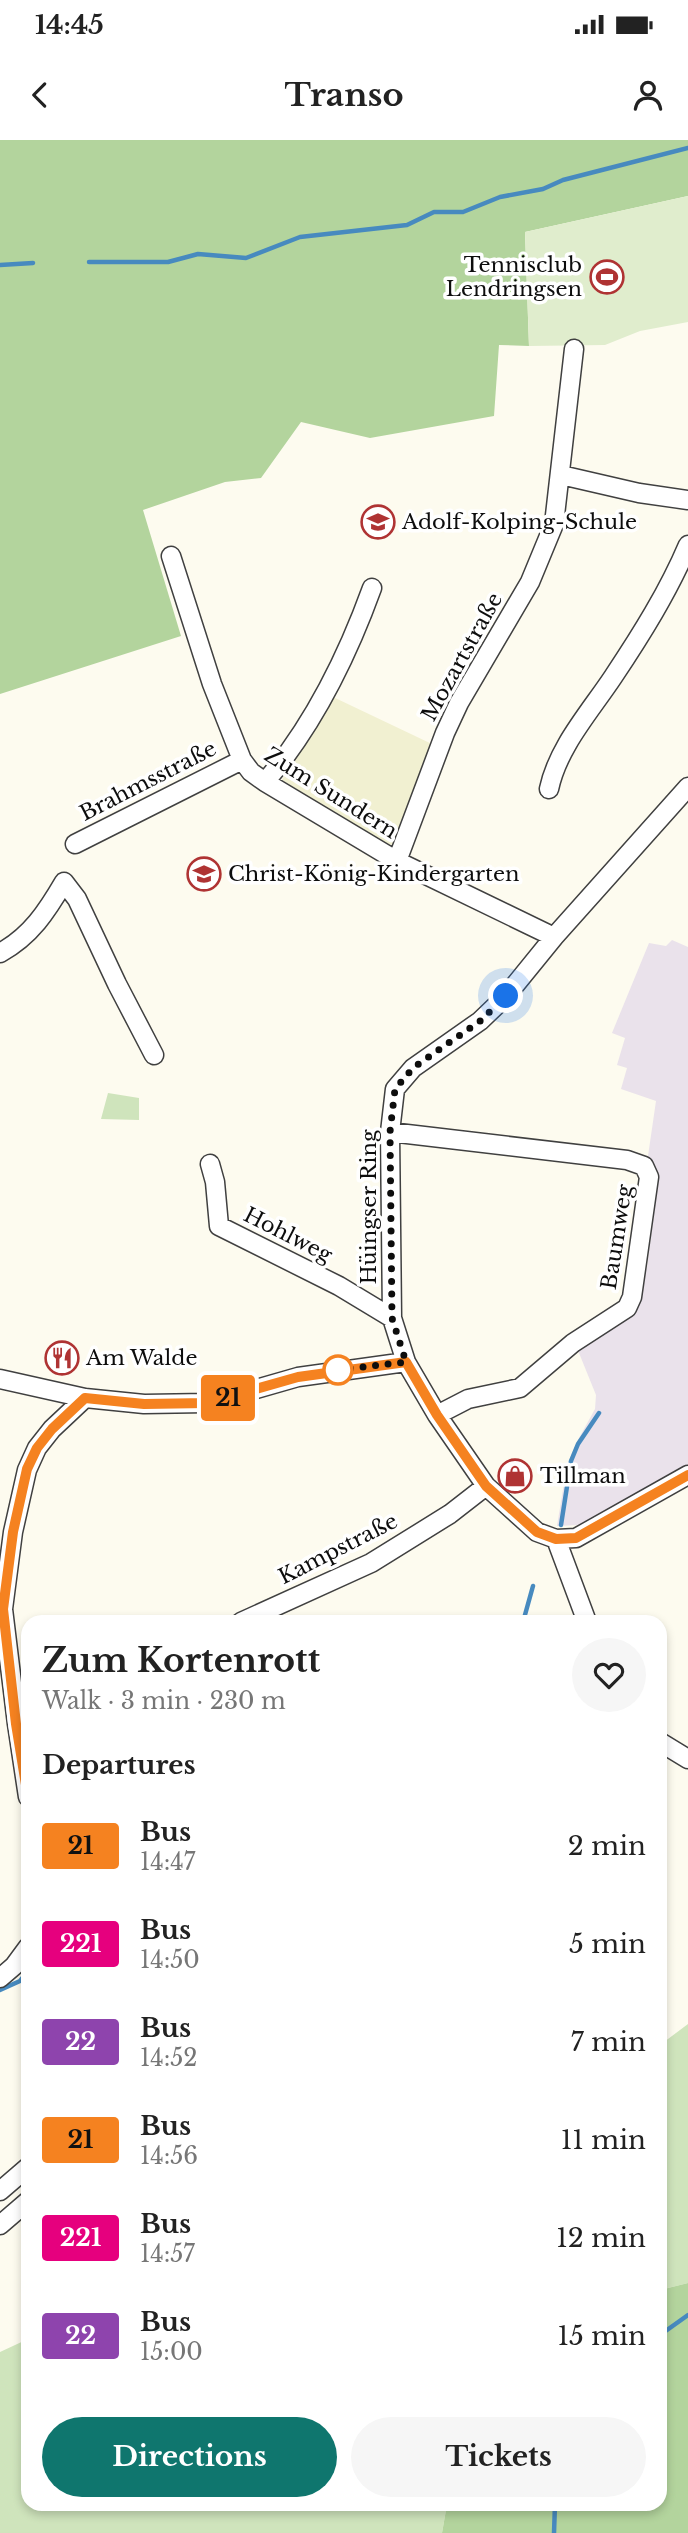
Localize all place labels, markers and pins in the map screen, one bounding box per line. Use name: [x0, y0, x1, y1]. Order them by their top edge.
place label: Tennisclub Lendringsen: [446, 252, 582, 302]
sports icon: Tennisclub Lendringsen: [588, 258, 626, 296]
school or university icon: Adolf-Kolping-Schule: [359, 503, 397, 541]
place label: Adolf-Kolping-Schule: [401, 509, 637, 535]
school or university icon: Christ-König-Kindergarten: [185, 855, 223, 893]
place label: Christ-König-Kindergarten: [228, 861, 520, 887]
restaurant icon: Am Walde: [43, 1339, 81, 1377]
place label: Am Walde: [85, 1345, 197, 1371]
unlabelled marker: [323, 1355, 353, 1385]
shop icon: Tillman: [496, 1457, 534, 1495]
place label: Tillman: [540, 1463, 626, 1489]

